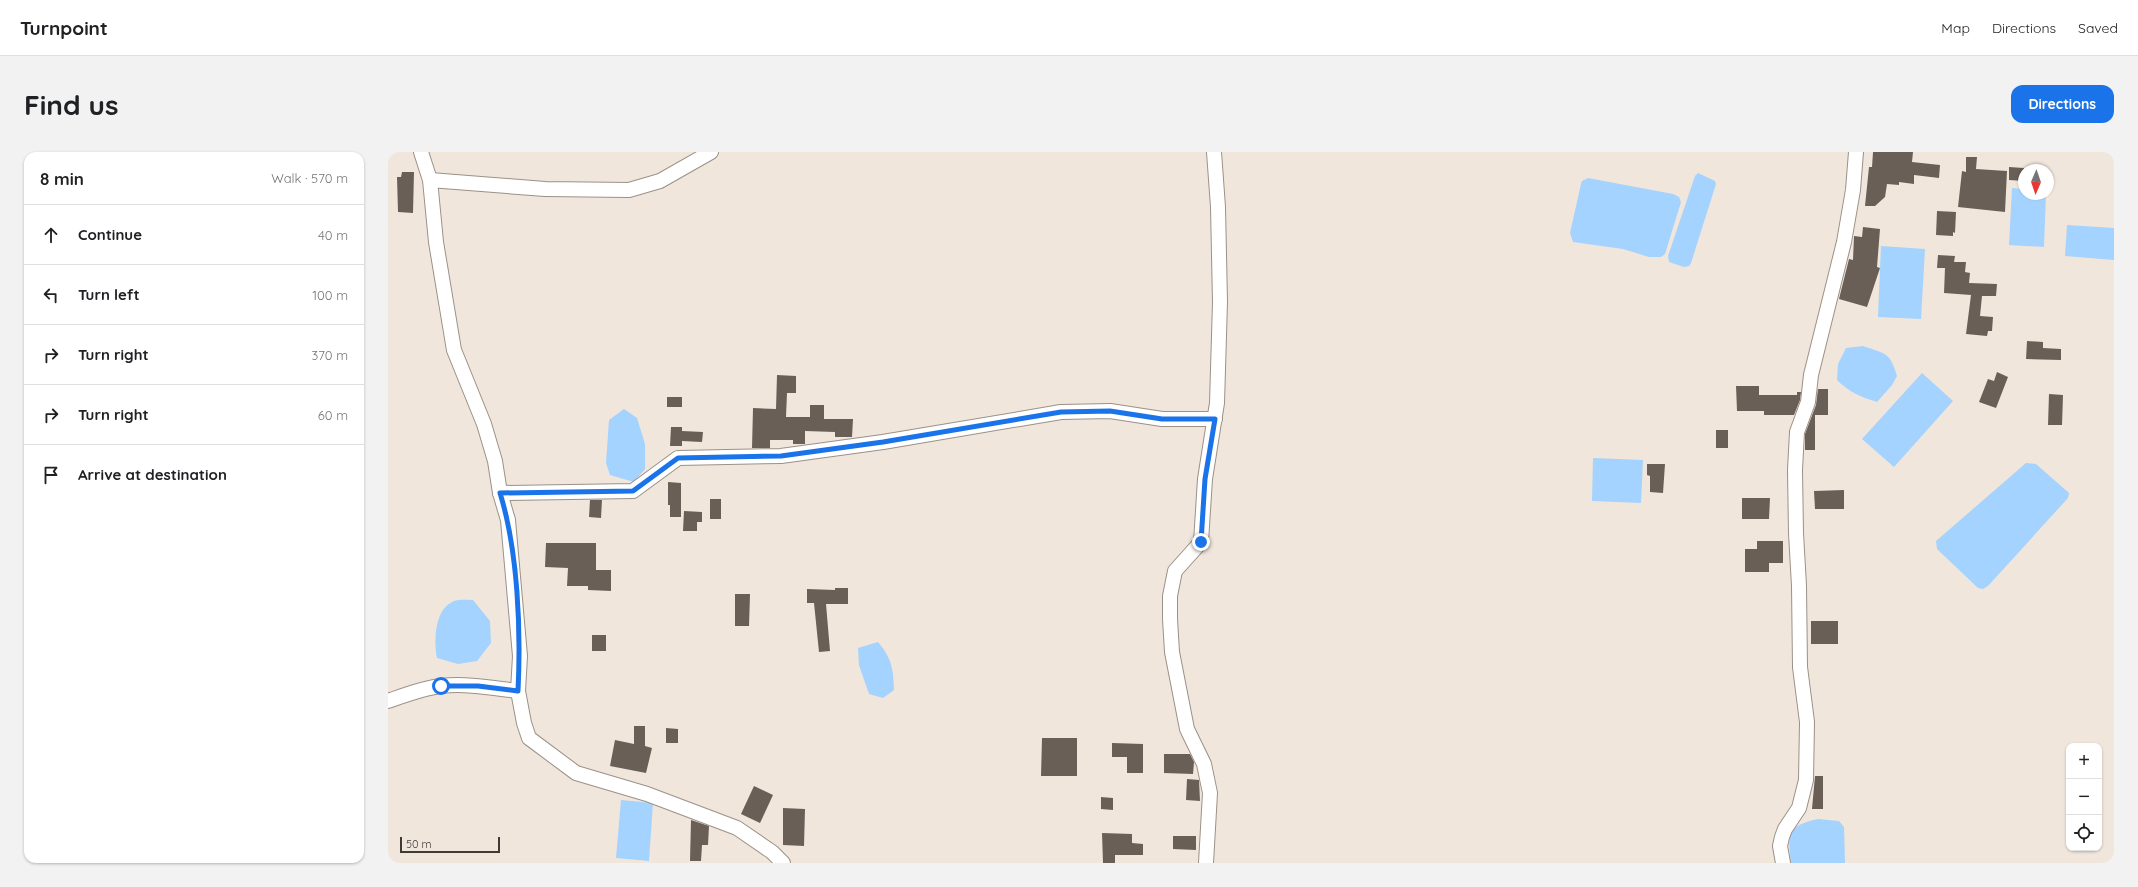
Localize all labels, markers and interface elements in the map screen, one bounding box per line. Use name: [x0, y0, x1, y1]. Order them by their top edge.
text: Turnpoint: [20, 16, 108, 40]
text: Map: [1941, 19, 1970, 37]
text: Directions: [1992, 19, 2056, 37]
text: Saved: [2078, 19, 2118, 37]
button: Directions: [2011, 85, 2114, 123]
text: Find us: [24, 87, 118, 122]
north arrow: [2018, 164, 2054, 200]
text: 8 min: [40, 168, 84, 189]
text: Walk · 570 m: [271, 170, 348, 186]
icon: ahead: [40, 224, 62, 246]
text: Continue: [78, 225, 142, 244]
text: 40 m: [318, 227, 348, 243]
icon: left: [40, 284, 62, 306]
text: Turn left: [78, 285, 140, 304]
text: 100 m: [312, 287, 348, 303]
icon: right: [40, 344, 62, 366]
text: Turn right: [78, 345, 149, 364]
text: 370 m: [311, 347, 348, 363]
icon: right: [40, 404, 62, 426]
text: Turn right: [78, 405, 149, 424]
text: 60 m: [318, 407, 348, 423]
icon: arrive: [40, 464, 62, 486]
text: Arrive at destination: [78, 465, 227, 484]
route end: [1192, 533, 1210, 551]
route start: [432, 677, 450, 695]
map controls: [2066, 743, 2102, 851]
button: +: [2066, 743, 2102, 779]
button: −: [2066, 779, 2102, 815]
button: locate: [2066, 815, 2102, 851]
scale bar: [400, 835, 500, 854]
text: 50 m: [406, 837, 432, 851]

